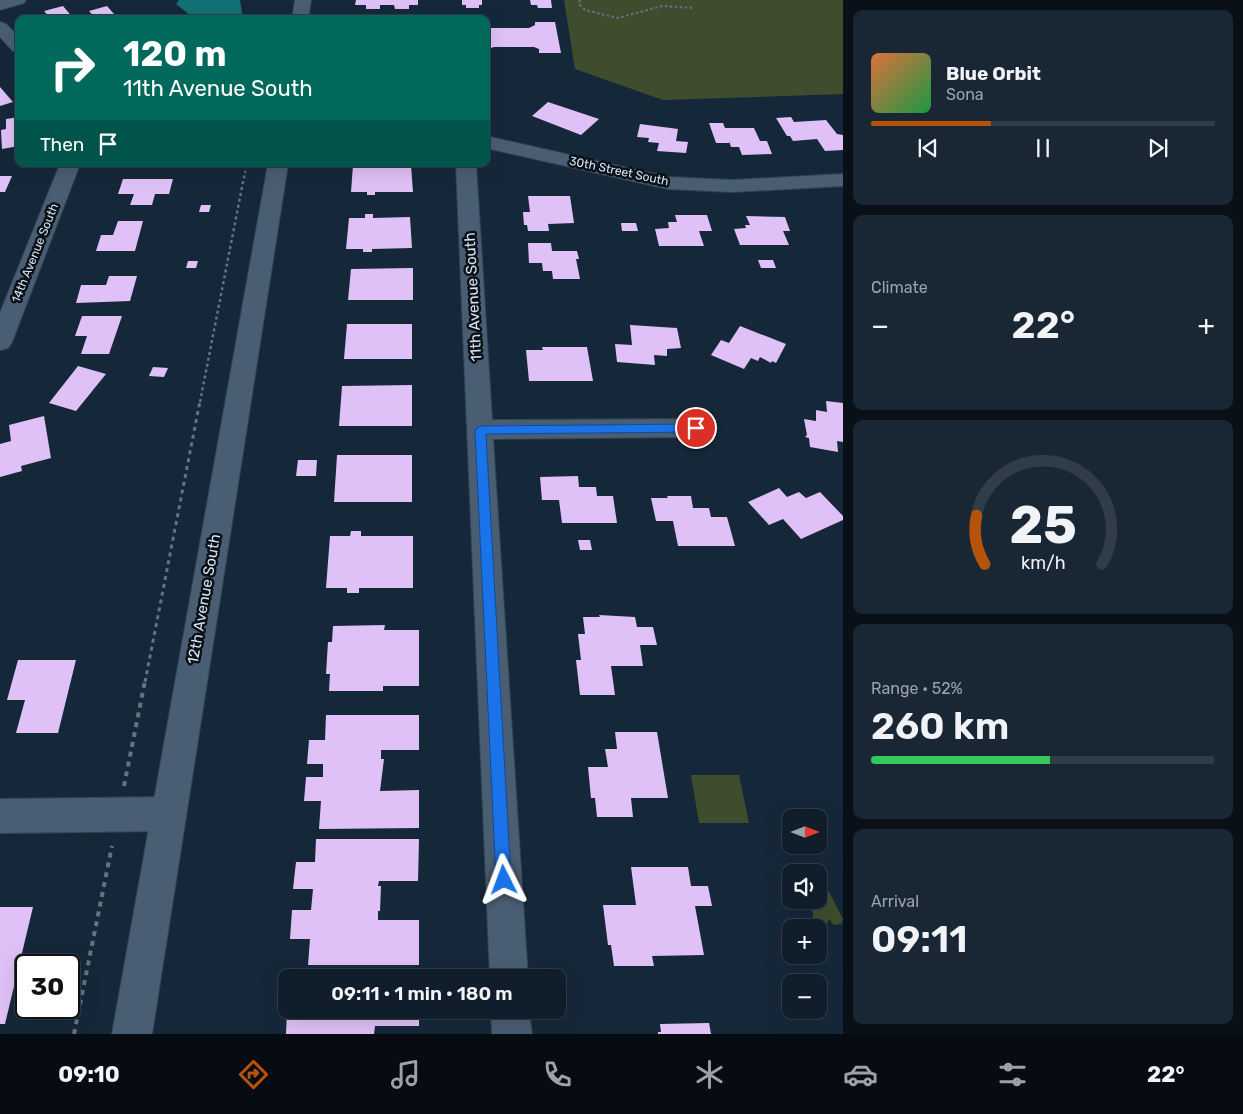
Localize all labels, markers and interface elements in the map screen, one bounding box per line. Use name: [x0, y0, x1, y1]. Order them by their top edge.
text: 120 m: [123, 33, 226, 75]
icon: right: [40, 35, 105, 100]
text: Blue Orbit: [946, 62, 1041, 85]
text: 11th Avenue South: [123, 75, 313, 102]
text: Sona: [946, 85, 984, 104]
icon: arrive: [94, 130, 122, 158]
text: Then: [40, 133, 84, 156]
icon: previous: [914, 134, 942, 162]
icon: pause: [1029, 134, 1057, 162]
icon: next: [1144, 134, 1172, 162]
street label: 30th Street South: [568, 154, 670, 188]
street label: 14th Avenue South: [9, 201, 61, 305]
street label: 11th Avenue South: [461, 232, 485, 362]
text: Climate: [871, 278, 928, 297]
text: 22°: [1012, 302, 1075, 348]
text: −: [871, 309, 889, 342]
text: +: [1198, 309, 1215, 342]
pin: [675, 407, 717, 449]
icon: arrive: [682, 414, 710, 442]
text: 25: [1009, 494, 1077, 556]
street label: 12th Avenue South: [184, 533, 224, 665]
text: km/h: [1021, 552, 1065, 573]
text: Range · 52%: [871, 679, 963, 698]
text: 260 km: [871, 703, 1009, 749]
north arrow: [782, 809, 828, 854]
map controls: [782, 809, 827, 1019]
position arrow: [477, 853, 529, 905]
button: sound: [782, 864, 827, 909]
text: Arrival: [871, 892, 919, 911]
text: 09:11: [871, 916, 967, 962]
button: +: [782, 919, 827, 964]
speed limit sign: 30: [15, 954, 80, 1019]
button: −: [782, 974, 827, 1019]
text: 09:11 · 1 min · 180 m: [331, 982, 513, 1005]
icon: directions: [236, 1057, 271, 1092]
icon: music: [388, 1057, 423, 1092]
icon: phone: [540, 1057, 575, 1092]
icon: climate: [692, 1057, 727, 1092]
icon: car: [843, 1057, 878, 1092]
icon: filters: [995, 1057, 1030, 1092]
text: 09:10: [58, 1061, 120, 1088]
text: 22°: [1147, 1061, 1185, 1088]

